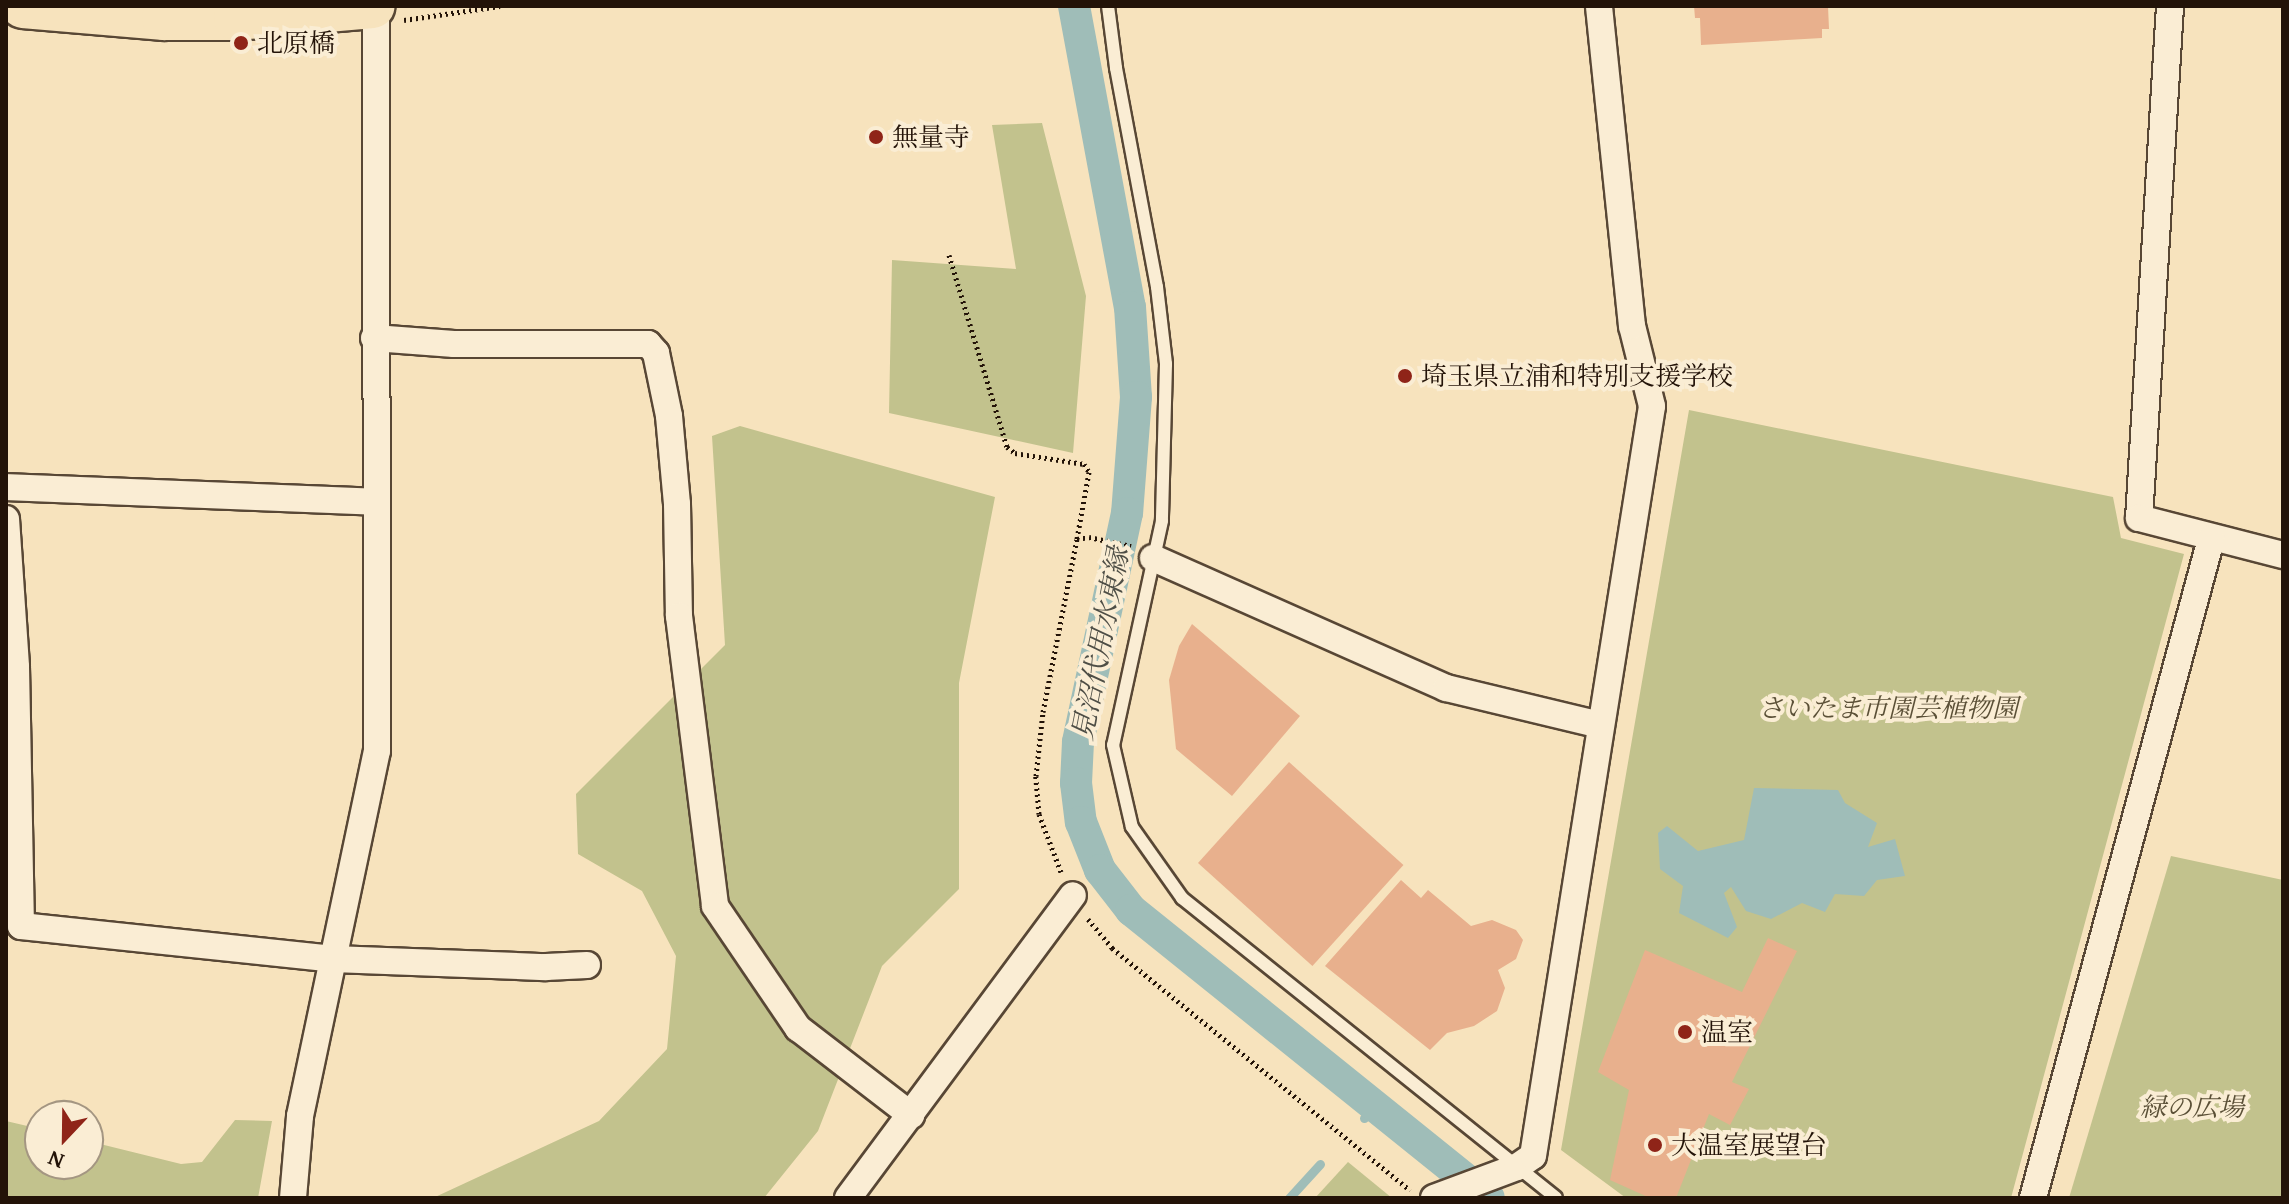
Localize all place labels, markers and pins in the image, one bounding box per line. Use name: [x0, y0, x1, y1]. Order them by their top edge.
place label: 北原橋: [257, 27, 335, 59]
marker: 北原橋: [232, 34, 250, 52]
place label: 無量寺: [892, 121, 970, 153]
marker: 無量寺: [867, 128, 885, 146]
place label: 埼玉県立浦和特別支援学校: [1421, 360, 1733, 392]
marker: 埼玉県立浦和特別支援学校: [1396, 367, 1414, 385]
place label: 温室: [1701, 1016, 1753, 1048]
marker: 温室: [1676, 1023, 1694, 1041]
place label: 大温室展望台: [1671, 1129, 1827, 1161]
marker: 大温室展望台: [1646, 1136, 1664, 1154]

